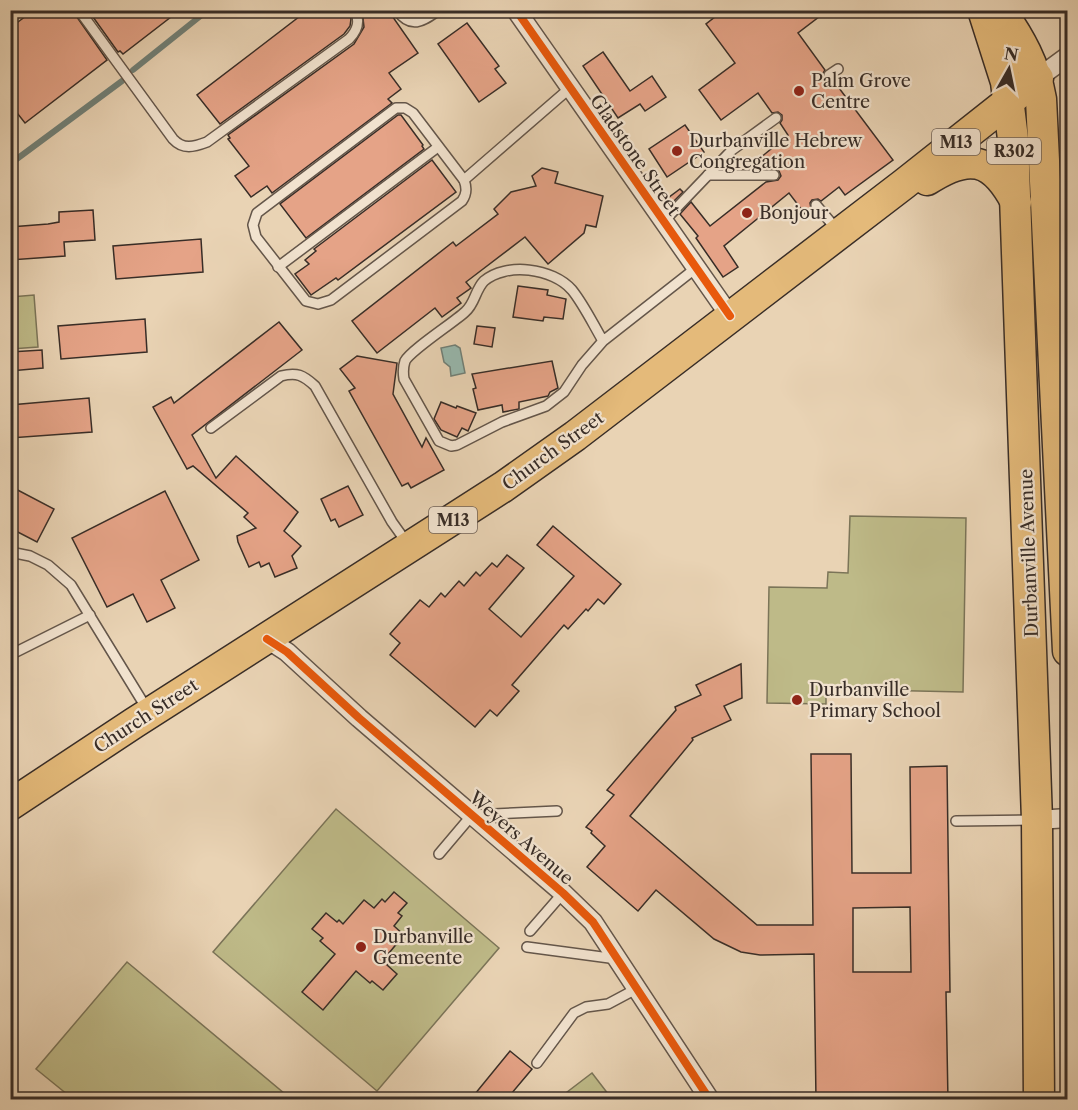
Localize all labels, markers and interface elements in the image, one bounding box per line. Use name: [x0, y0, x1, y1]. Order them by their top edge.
north arrow: [979, 39, 1039, 99]
text: N: [1003, 43, 1020, 65]
place label: Palm Grove Centre: [811, 70, 911, 113]
marker: Palm Grove Centre: [792, 84, 806, 98]
street label: Gladstone Street: [585, 90, 685, 220]
road number: M13: [932, 129, 980, 155]
place label: Durbanville Hebrew Congregation: [689, 130, 863, 173]
road number: R302: [987, 138, 1041, 164]
marker: Durbanville Hebrew Congregation: [670, 144, 684, 158]
place label: Bonjour: [759, 202, 829, 224]
marker: Bonjour: [740, 206, 754, 220]
street label: Church Street: [498, 406, 609, 495]
street label: Durbanville Avenue: [1015, 468, 1043, 638]
road number: M13: [429, 507, 477, 533]
street label: Church Street: [90, 674, 203, 758]
place label: Durbanville Primary School: [809, 679, 941, 722]
marker: Durbanville Primary School: [790, 693, 804, 707]
street label: Weyers Avenue: [464, 786, 578, 889]
place label: Durbanville Gemeente: [373, 926, 473, 969]
marker: Durbanville Gemeente: [354, 940, 368, 954]

